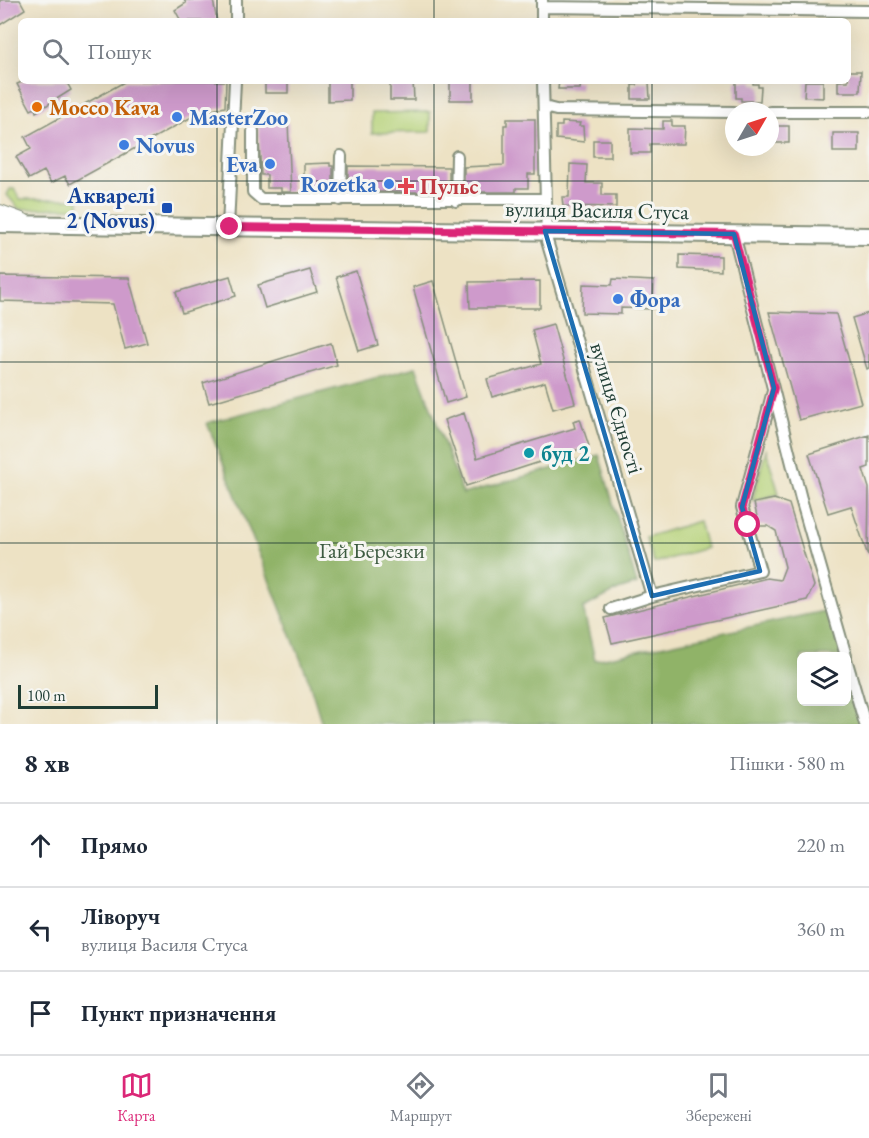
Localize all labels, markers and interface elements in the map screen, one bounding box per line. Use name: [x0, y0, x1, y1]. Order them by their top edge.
search box: [18, 18, 851, 84]
icon: search: [39, 35, 72, 68]
text: Пошук: [87, 37, 151, 66]
place label: Mocco Kava: [49, 93, 160, 122]
marker: Mocco Kava: [30, 100, 44, 114]
north arrow: [725, 102, 779, 156]
place label: MasterZoo: [189, 103, 288, 132]
marker: MasterZoo: [170, 110, 184, 124]
place label: Novus: [136, 131, 195, 160]
marker: Novus: [117, 138, 131, 152]
place label: Eva: [226, 150, 258, 179]
marker: Eva: [263, 157, 277, 171]
place label: Rozetka: [301, 170, 377, 199]
place label: Пульс: [420, 172, 478, 201]
marker: Rozetka: [382, 177, 396, 191]
marker: Пульс: [397, 177, 415, 195]
place label: Акварелі 2 (Novus): [66, 181, 156, 235]
street label: вулиця Василя Стуса: [505, 194, 689, 226]
marker: Акварелі 2 (Novus): [160, 201, 174, 215]
route end: [216, 213, 242, 239]
place label: Фора: [630, 285, 681, 314]
marker: Фора: [611, 292, 625, 306]
street label: вулиця Єдності: [583, 339, 651, 477]
place label: буд 2: [541, 439, 590, 468]
marker: буд 2: [522, 446, 536, 460]
route start: [734, 511, 760, 537]
park label: Гай Березки: [319, 536, 425, 565]
map controls: [797, 652, 851, 706]
button: layers: [797, 652, 851, 706]
scale bar: [18, 682, 158, 710]
text: 100 m: [27, 685, 66, 706]
text: 8 хв: [24, 746, 70, 780]
text: Пішки · 580 m: [729, 750, 845, 776]
icon: ahead: [24, 829, 57, 862]
text: Прямо: [81, 831, 148, 860]
text: 220 m: [797, 832, 845, 858]
text: Ліворуч: [81, 902, 160, 931]
icon: left: [24, 913, 57, 946]
text: 360 m: [797, 916, 845, 942]
text: вулиця Василя Стуса: [81, 931, 248, 957]
icon: arrive: [24, 997, 57, 1030]
text: Пункт призначення: [81, 999, 276, 1028]
tab: Карта: [117, 1069, 156, 1126]
tab: Маршрут: [390, 1069, 451, 1126]
tab: Збережені: [686, 1069, 752, 1126]

